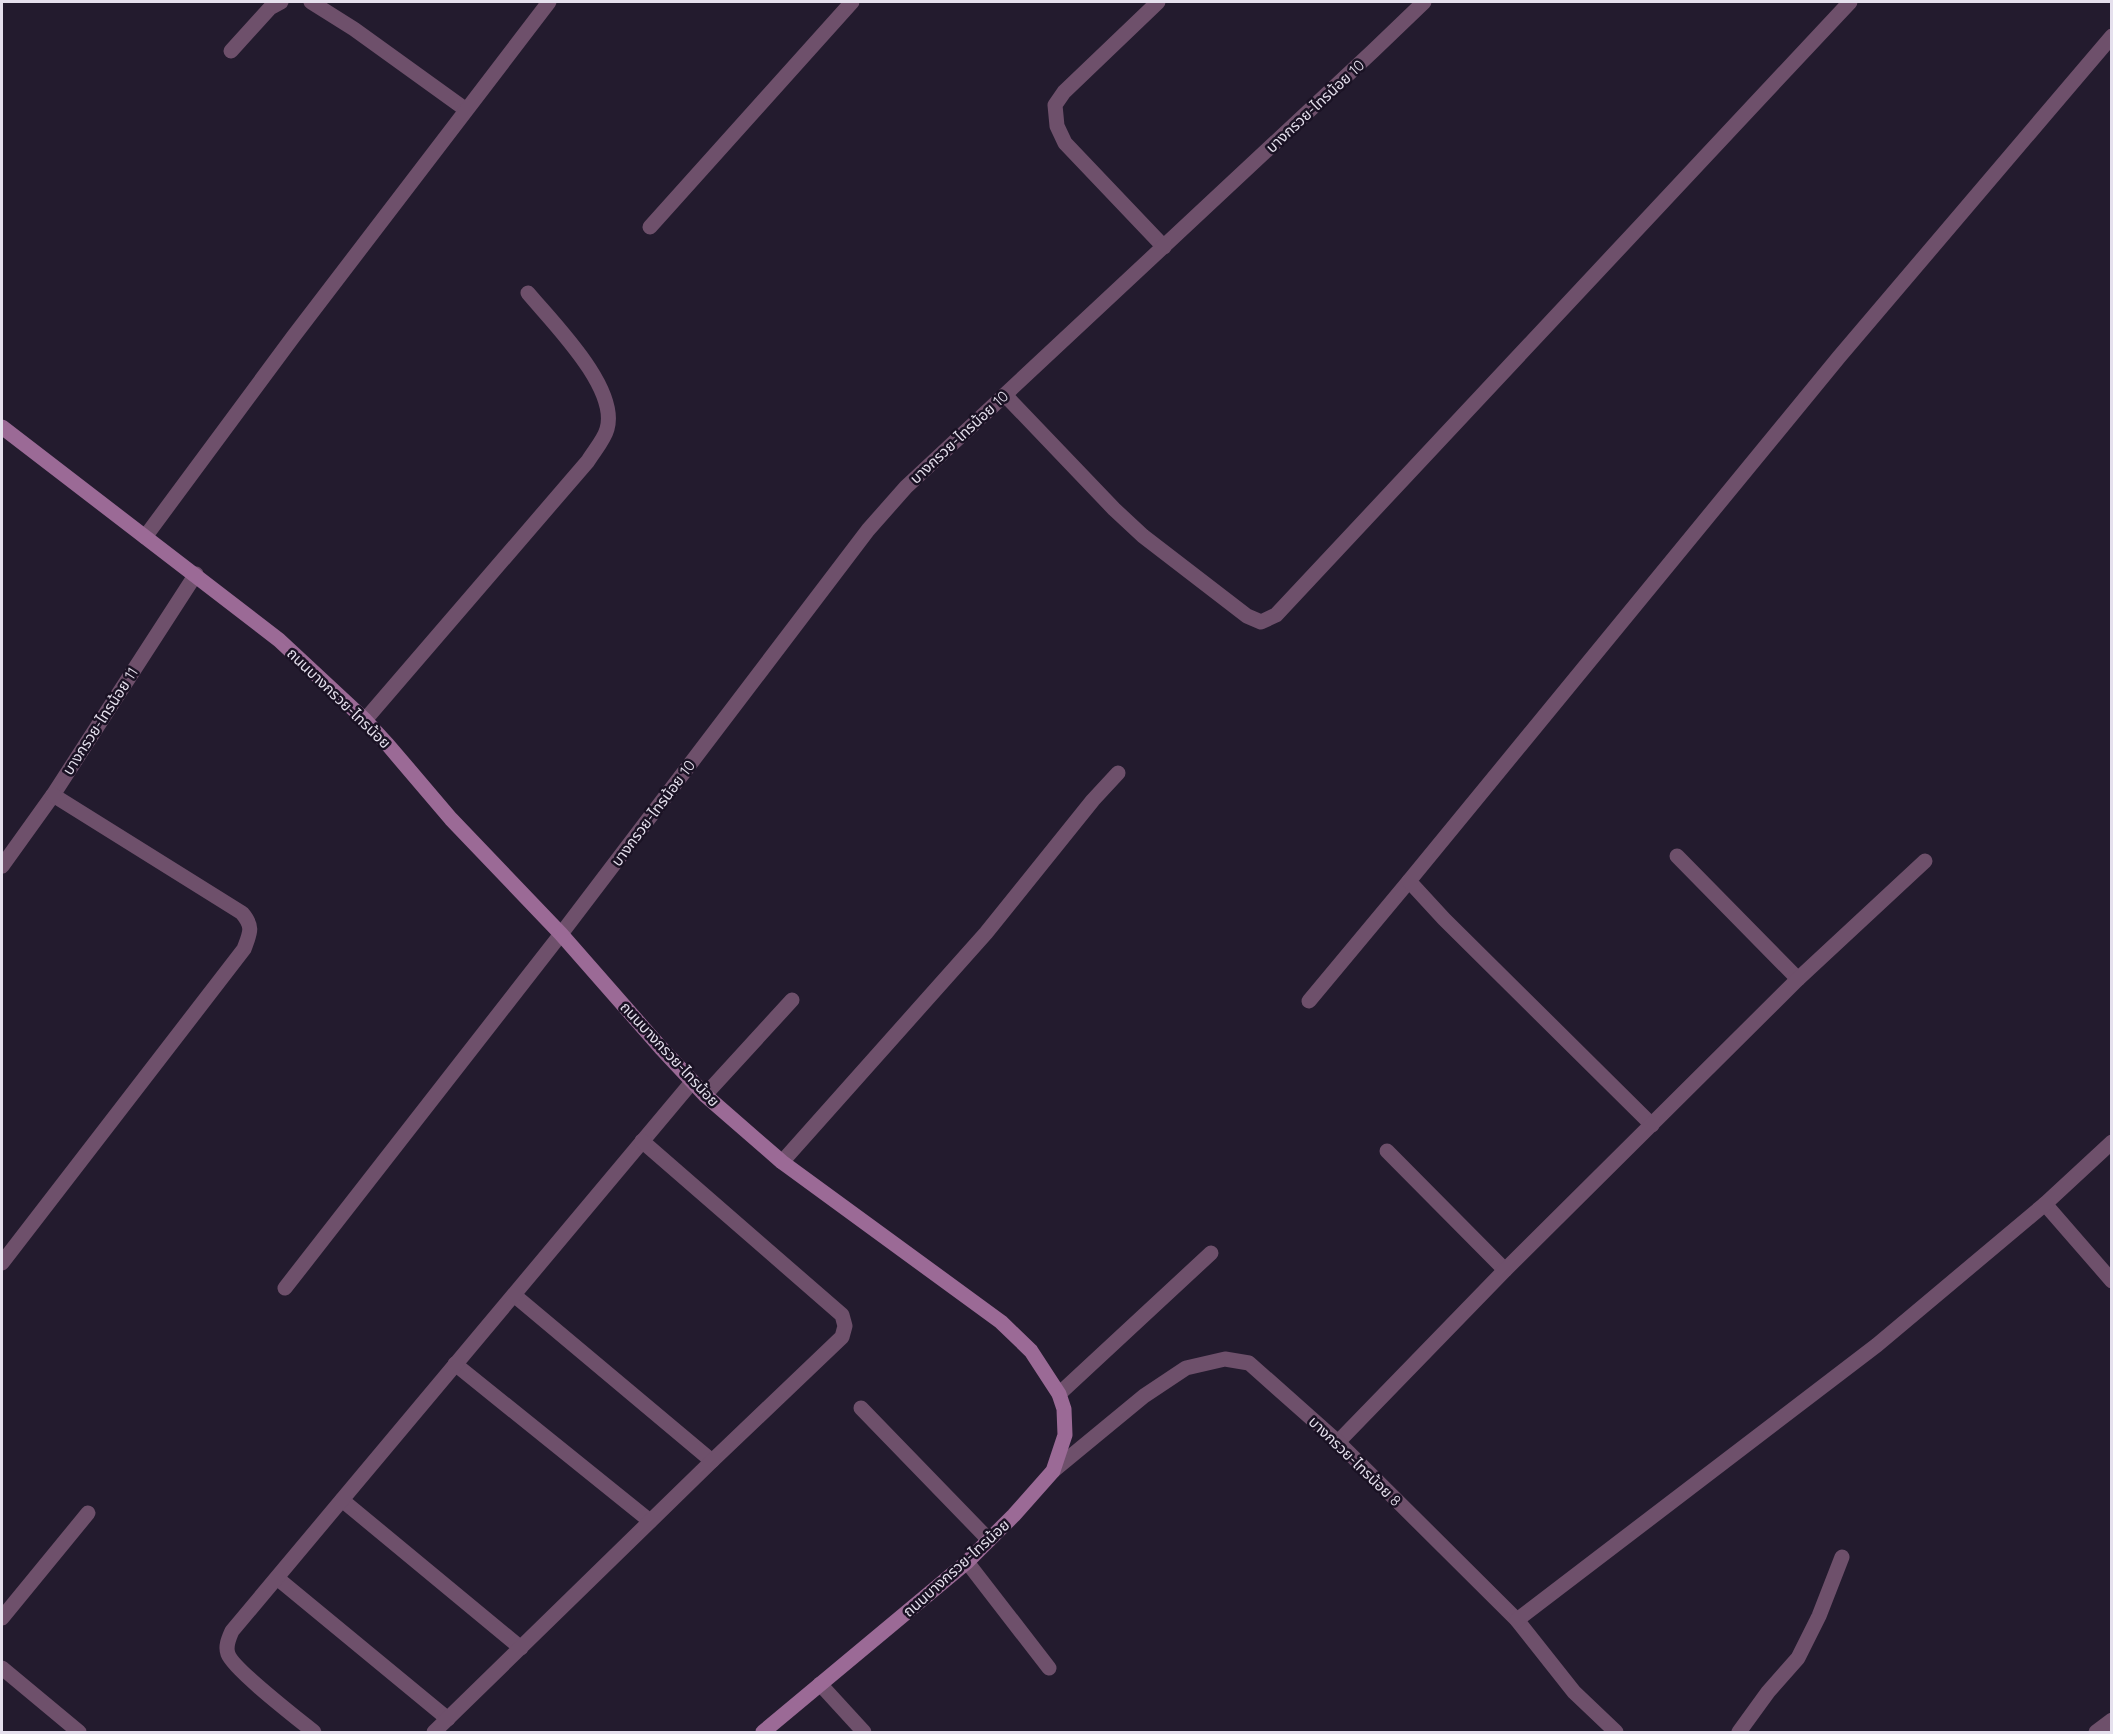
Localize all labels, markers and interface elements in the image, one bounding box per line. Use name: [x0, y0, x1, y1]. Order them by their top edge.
street label: บางกรวย-ไทรน้อย 10: [1262, 55, 1368, 157]
street label: บางกรวย-ไทรน้อย 10: [906, 386, 1012, 488]
street label: ถนนบางกรวย-ไทรน้อย: [283, 644, 395, 752]
street label: บางกรวย-ไทรน้อย 11: [58, 664, 142, 778]
street label: บางกรวย-ไทรน้อย 10: [607, 756, 699, 870]
street label: ถนนบางกรวย-ไทรน้อย: [616, 997, 724, 1111]
street label: บางกรวย-ไทรน้อย 8: [1305, 1412, 1405, 1510]
street label: ถนนบางกรวย-ไทรน้อย: [899, 1515, 1013, 1621]

